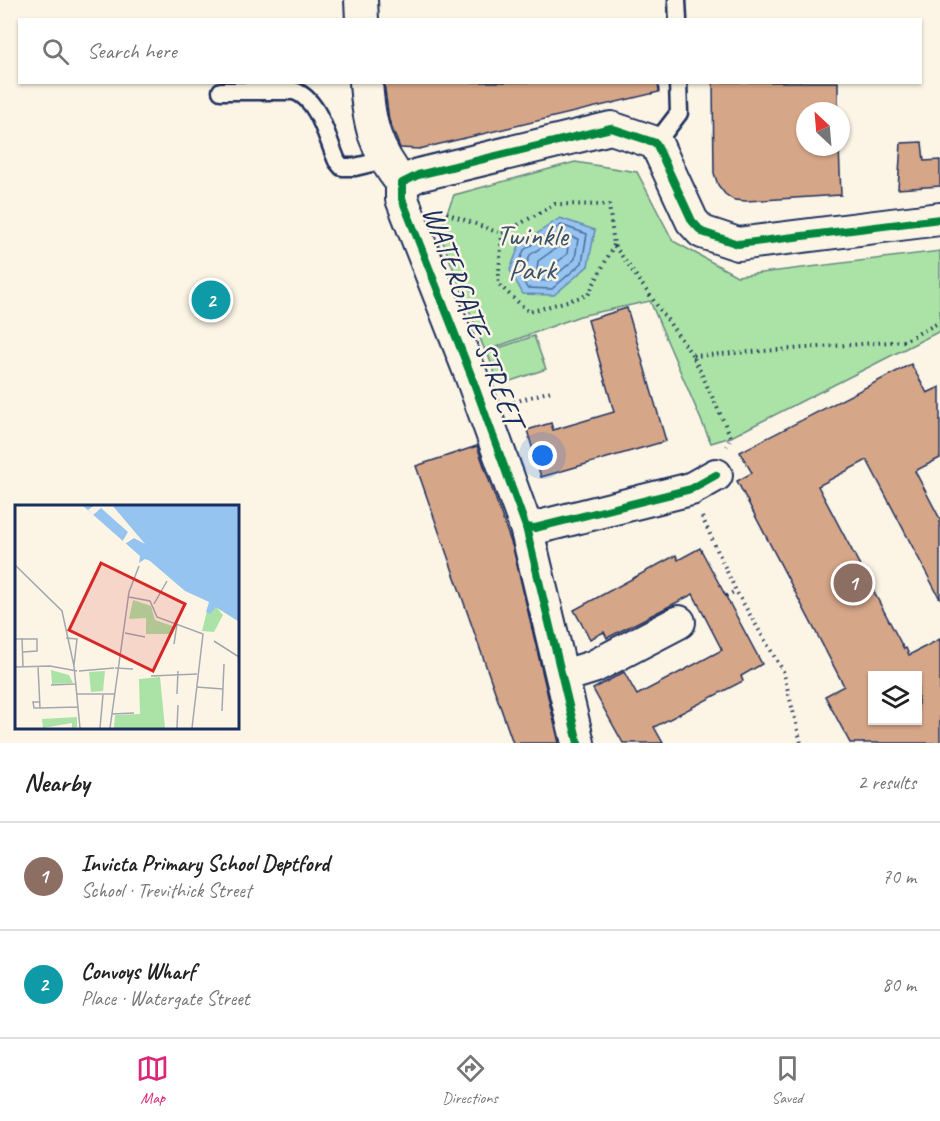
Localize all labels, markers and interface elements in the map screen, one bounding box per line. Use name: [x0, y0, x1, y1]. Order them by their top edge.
search box: [18, 18, 922, 84]
icon: search: [39, 35, 72, 68]
text: Search here: [87, 37, 177, 65]
north arrow: [796, 102, 850, 156]
street label: WATERGATE STREET: [413, 200, 535, 438]
park label: Twinkle Park: [496, 216, 570, 288]
pin: 2: [192, 278, 230, 322]
your location: [528, 441, 557, 470]
inset map: [15, 505, 238, 728]
pin: 1: [834, 560, 872, 606]
map controls: [868, 671, 922, 725]
button: layers: [868, 671, 922, 725]
text: Nearby: [24, 766, 89, 799]
text: 2 results: [857, 770, 916, 795]
text: Invicta Primary School Deptford: [81, 850, 329, 878]
text: 1: [39, 864, 48, 889]
text: 70 m: [882, 864, 916, 889]
text: School · Trevithick Street: [81, 878, 251, 903]
text: Convoys Wharf: [81, 958, 195, 986]
text: 2: [39, 972, 48, 997]
text: 80 m: [882, 972, 916, 997]
text: Place · Watergate Street: [81, 986, 249, 1011]
tab: Map: [136, 1052, 169, 1108]
tab: Directions: [442, 1052, 498, 1108]
tab: Saved: [771, 1052, 804, 1108]

